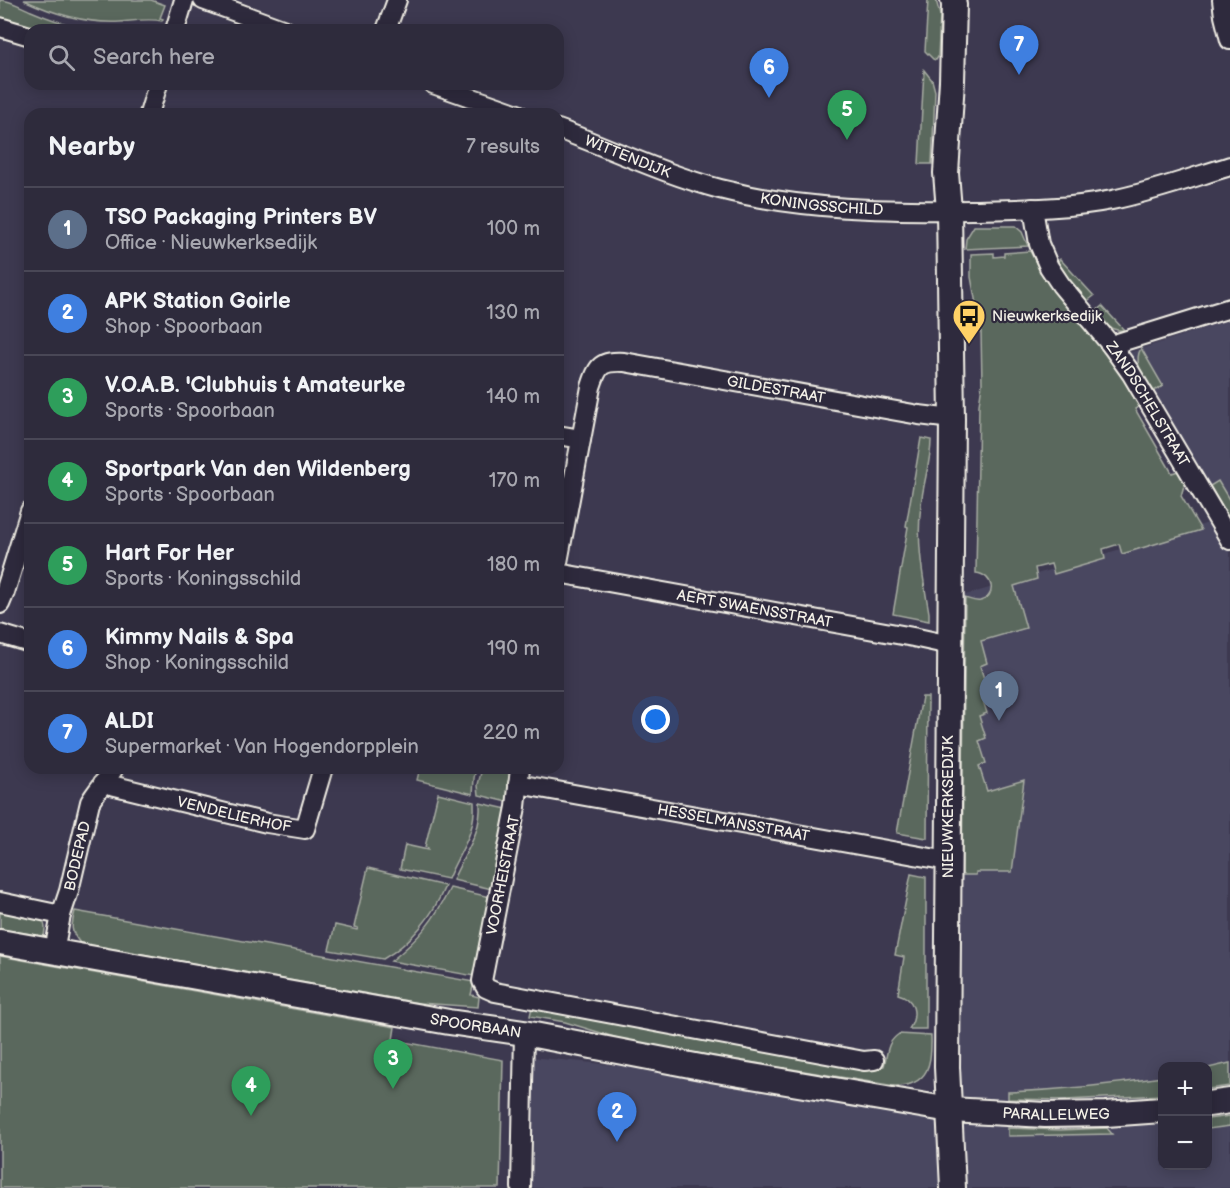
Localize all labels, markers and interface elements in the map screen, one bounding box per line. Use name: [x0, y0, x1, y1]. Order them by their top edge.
search box: [24, 24, 564, 90]
pin: 7: [1000, 26, 1038, 75]
icon: search: [45, 41, 78, 74]
text: Search here: [93, 44, 215, 71]
pin: 6: [750, 48, 788, 98]
pin: 5: [828, 90, 866, 140]
street label: WITTENDIJK: [582, 131, 674, 183]
text: Nearby: [48, 132, 135, 163]
text: 7 results: [466, 135, 540, 159]
street label: KONINGSSCHILD: [759, 189, 884, 220]
text: TSO Packaging Printers BV: [105, 204, 377, 231]
text: 1: [63, 217, 72, 241]
text: 100 m: [487, 217, 540, 241]
text: Office · Nieuwkerksedijk: [105, 231, 317, 255]
text: APK Station Goirle: [105, 288, 291, 315]
bus stop icon: Nieuwkerksedijk: [951, 298, 987, 345]
text: 2: [62, 301, 73, 325]
text: 130 m: [486, 301, 540, 325]
place label: Nieuwkerksedijk: [992, 307, 1103, 326]
text: Shop · Spoorbaan: [105, 315, 263, 339]
street label: ZANDSCHELSTRAAT: [1101, 337, 1193, 470]
text: V.O.A.B. 'Clubhuis t Amateurke: [105, 372, 406, 399]
street label: GILDESTRAAT: [725, 372, 827, 408]
text: 3: [62, 385, 73, 409]
text: 140 m: [486, 385, 540, 409]
text: Sports · Spoorbaan: [105, 399, 275, 423]
text: Sportpark Van den Wildenberg: [105, 456, 411, 483]
text: 4: [62, 469, 73, 493]
text: 170 m: [489, 469, 540, 493]
text: Sports · Spoorbaan: [105, 483, 275, 507]
text: Hart For Her: [105, 540, 234, 567]
text: 5: [62, 553, 73, 577]
text: 180 m: [487, 553, 540, 577]
text: Sports · Koningsschild: [105, 567, 301, 591]
street label: AERT SWAENSSTRAAT: [675, 586, 834, 632]
text: Kimmy Nails & Spa: [105, 624, 294, 651]
text: 6: [61, 637, 74, 661]
text: 190 m: [487, 637, 540, 661]
text: Shop · Koningsschild: [105, 651, 289, 675]
pin: 1: [980, 672, 1018, 721]
your location: [641, 705, 670, 734]
text: ALDI: [105, 708, 154, 735]
text: 7: [62, 721, 73, 745]
text: 220 m: [483, 721, 540, 745]
text: Supermarket · Van Hogendorpplein: [105, 735, 419, 759]
street label: NIEUWKERKSEDIJK: [939, 735, 958, 878]
street label: VENDELIERHOF: [175, 792, 293, 837]
street label: HESSELMANSSTRAAT: [656, 800, 811, 846]
street label: VOORHEISTRAAT: [483, 813, 524, 937]
street label: BODEPAD: [60, 819, 95, 893]
street label: SPOORBAAN: [429, 1010, 522, 1042]
pin: 3: [374, 1040, 412, 1089]
map controls: [1158, 1062, 1212, 1170]
button: +: [1158, 1062, 1212, 1116]
pin: 4: [232, 1066, 270, 1116]
pin: 2: [598, 1092, 636, 1142]
street label: PARALLELWEG: [1002, 1104, 1110, 1125]
button: −: [1158, 1116, 1212, 1170]

